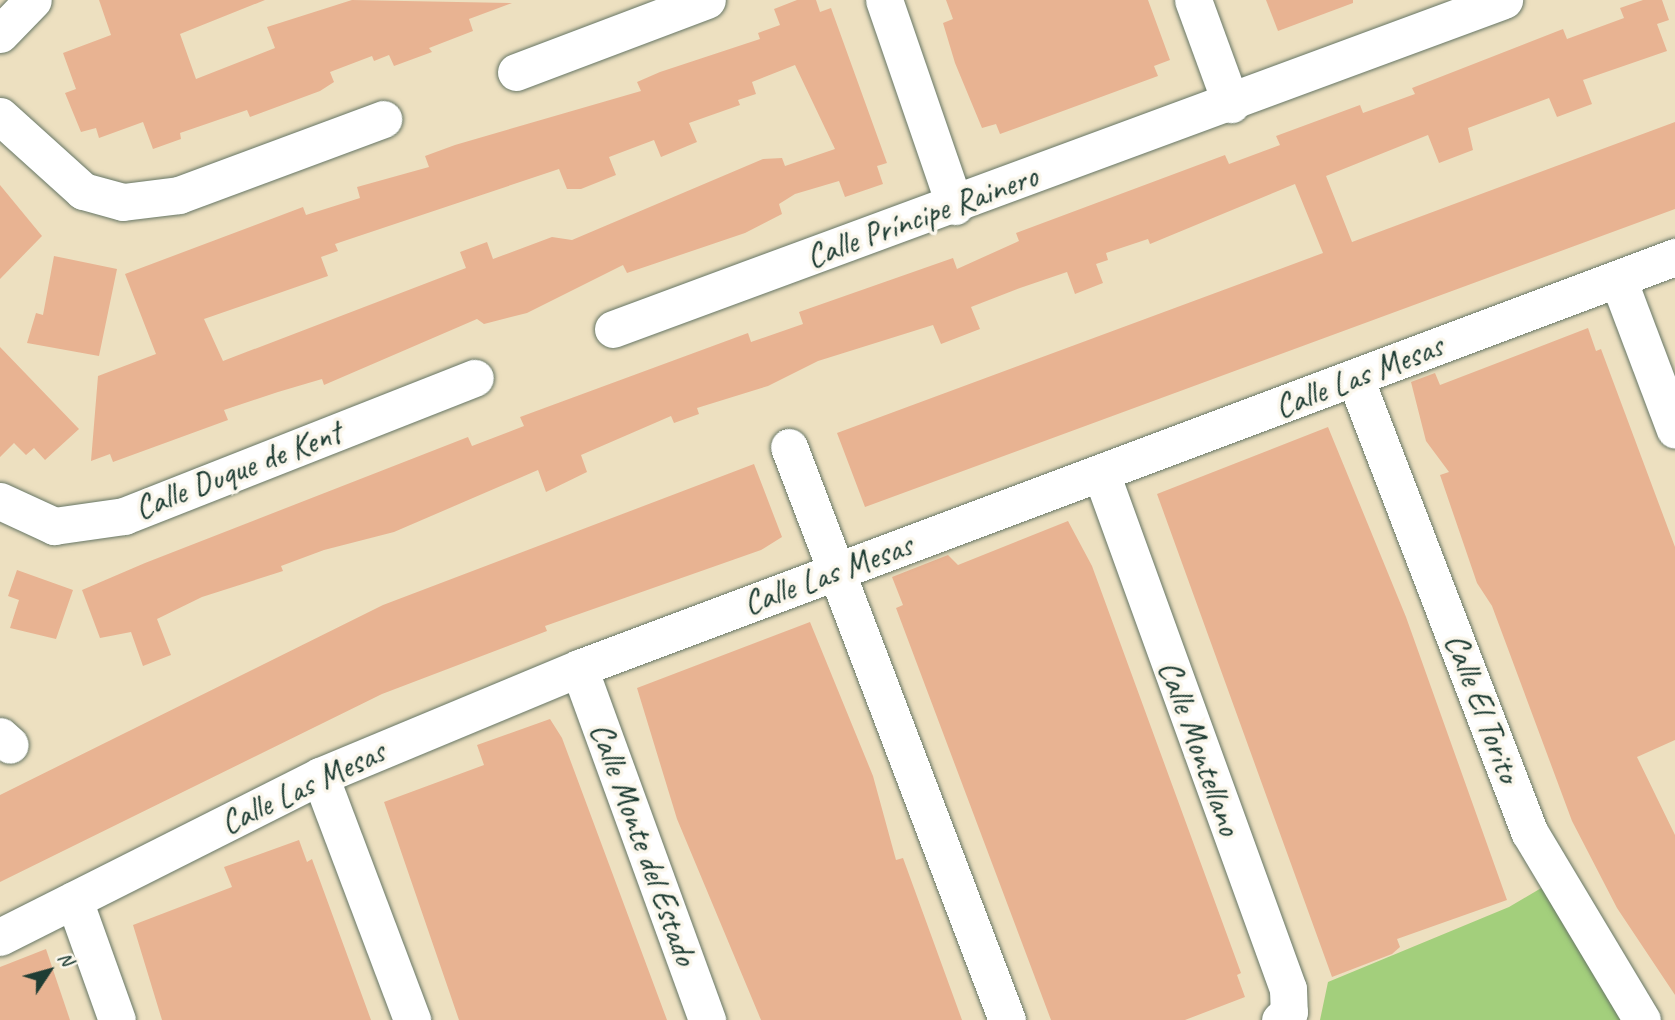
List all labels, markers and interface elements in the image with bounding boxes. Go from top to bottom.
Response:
street label: Calle Príncipe Rainero [801,157,1043,277]
street label: Calle Las Mesas [1269,327,1449,427]
street label: Calle Duque de Kent [129,413,347,529]
street label: Calle Las Mesas [738,526,918,624]
street label: Calle El Torito [1436,628,1528,788]
street label: Calle Montellano [1149,655,1249,841]
street label: Calle Monte del Estado [581,717,705,971]
street label: Calle Las Mesas [214,732,392,844]
north arrow [14,936,84,1006]
text: N [53,947,79,970]

